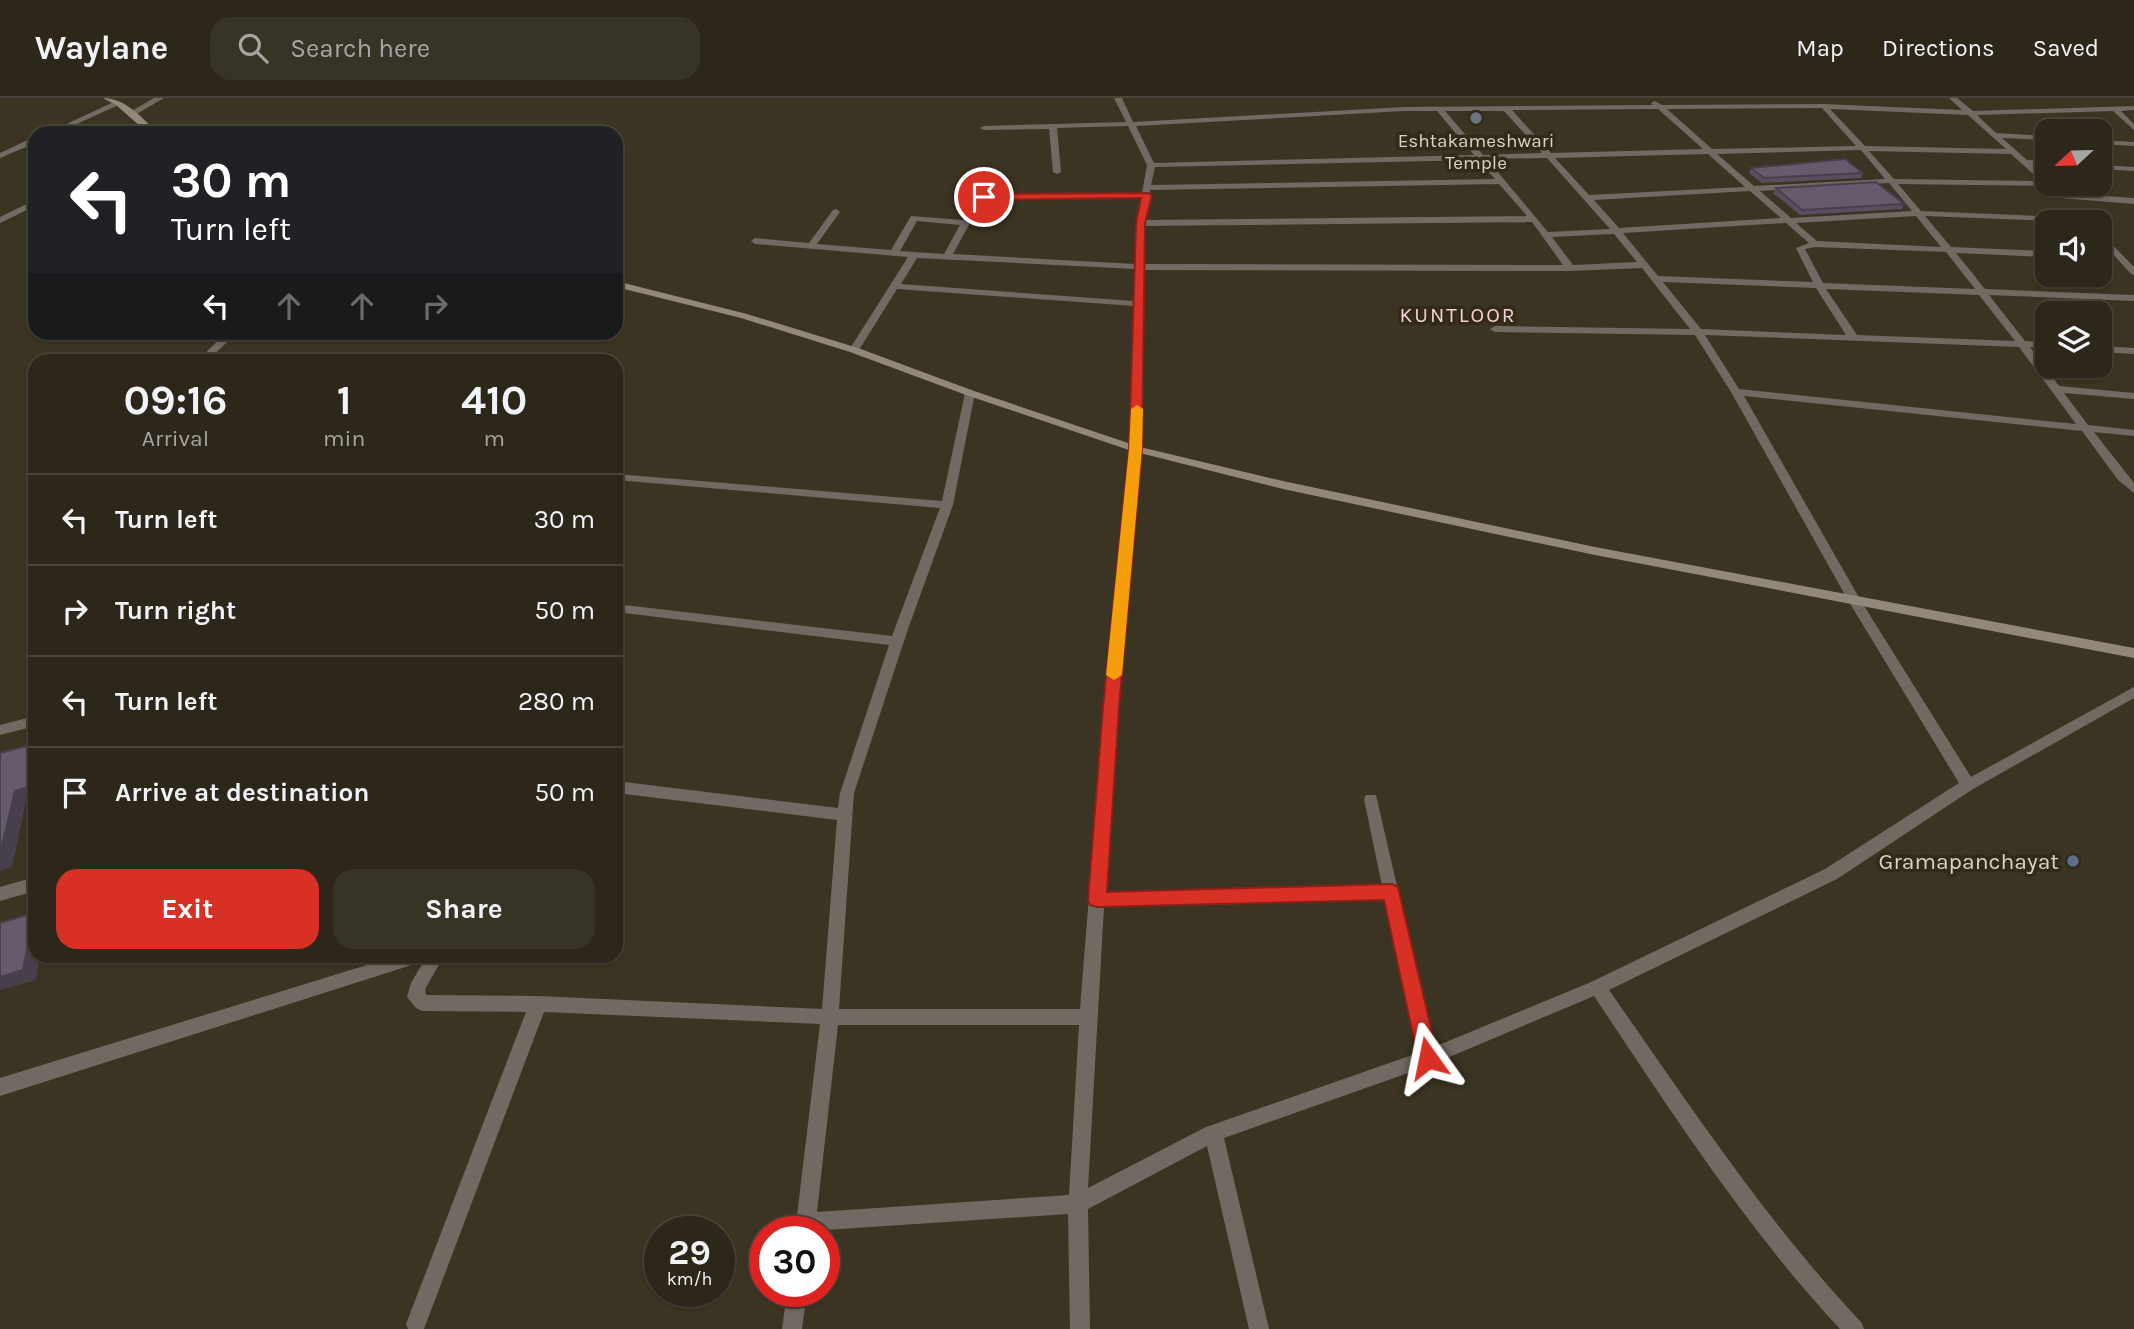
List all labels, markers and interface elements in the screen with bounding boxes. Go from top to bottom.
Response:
search box [210,17,700,80]
text: Waylane [35,29,168,67]
icon: search [234,29,272,67]
text: Search here [290,33,430,64]
text: Map [1796,34,1844,62]
text: Directions [1882,34,1995,62]
text: Saved [2033,34,2099,62]
marker: Eshtakameshwari Temple [1468,110,1484,126]
north arrow [2035,119,2112,196]
map controls [2035,119,2112,378]
place label: Eshtakameshwari Temple [1398,130,1554,174]
text: 30 m [171,152,291,209]
icon: left [56,154,147,245]
pin [954,167,1014,227]
icon: arrive [965,178,1003,216]
button: sound [2035,210,2112,287]
text: Turn left [171,211,291,248]
icon: left [197,287,235,325]
icon: ahead [270,287,308,325]
icon: ahead [343,287,381,325]
icon: right [416,287,454,325]
button: layers [2035,301,2112,378]
district label: KUNTLOOR [1399,303,1517,327]
text: 09:16 [124,375,228,425]
text: 1 [337,375,352,425]
text: 410 [461,375,527,425]
text: Arrival [142,425,209,452]
text: min [323,425,365,452]
text: m [483,425,505,452]
icon: left [56,501,94,539]
text: Turn left [115,504,217,535]
text: 30 m [534,504,595,535]
icon: right [56,592,94,630]
text: Turn right [115,595,236,626]
text: 50 m [534,595,595,626]
icon: left [56,683,94,721]
text: Turn left [115,686,217,717]
text: 280 m [518,686,595,717]
icon: arrive [56,774,94,812]
text: Arrive at destination [115,777,369,808]
text: 50 m [534,777,595,808]
place label: Gramapanchayat [1879,848,2059,875]
marker: Gramapanchayat [2065,853,2081,869]
button: Exit [56,869,319,949]
button: Share [333,869,595,949]
position arrow [1391,1021,1465,1095]
speed limit sign: 30 [749,1216,840,1307]
text: 29 [668,1232,711,1273]
text: km/h [667,1268,712,1290]

